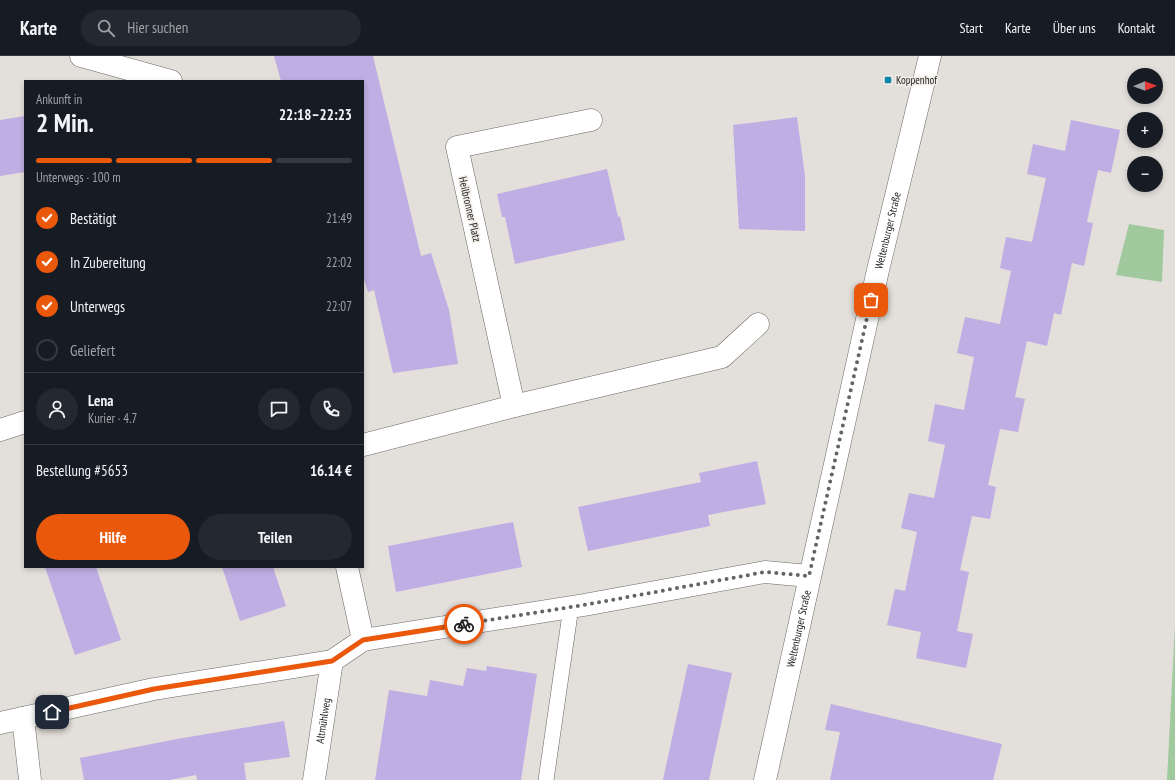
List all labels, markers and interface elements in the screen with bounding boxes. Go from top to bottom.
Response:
search box [81,10,361,46]
text: Karte [20,16,57,40]
icon: search [95,17,117,39]
text: Hier suchen [127,18,188,37]
text: Start [959,19,983,37]
text: Karte [1005,19,1031,37]
text: Über uns [1053,19,1096,37]
text: Kontakt [1118,19,1155,37]
north arrow [1127,68,1163,104]
map controls [1127,68,1163,192]
place label: Koppenhof [896,73,938,87]
marker: Koppenhof [883,75,893,85]
text: Ankunft in [36,91,82,108]
text: 22:18–22:23 [279,105,352,124]
text: 2 Min. [36,106,94,139]
button: + [1127,112,1163,148]
button: − [1127,156,1163,192]
text: Unterwegs · 100 m [36,169,121,186]
street label: Heilbronner Platz [456,175,484,243]
street label: Weltenburger Straße [871,190,904,270]
icon: check [36,207,58,229]
text: Bestätigt [70,209,116,228]
text: 21:49 [326,210,352,227]
icon: check [36,251,58,273]
text: In Zubereitung [70,253,146,272]
text: 22:02 [326,254,352,271]
pin [854,283,888,317]
icon: bag [860,289,882,311]
icon: check [36,295,58,317]
text: Unterwegs [70,297,125,316]
text: 22:07 [326,298,352,315]
text: Geliefert [70,341,115,360]
button: person [36,388,78,430]
button: chat [258,388,300,430]
button: phone [310,388,352,430]
text: Lena [88,391,113,410]
text: Kurier · 4.7 [88,410,137,427]
text: Bestellung #5653 [36,461,128,480]
text: 16.14 € [310,461,352,480]
button: Hilfe [36,514,190,560]
button: Teilen [198,514,352,560]
street label: Weltenburger Straße [783,588,814,669]
courier [444,604,484,644]
icon: bike [453,613,475,635]
pin [35,695,69,729]
street label: Altmühlweg [313,697,333,744]
icon: home [41,701,63,723]

